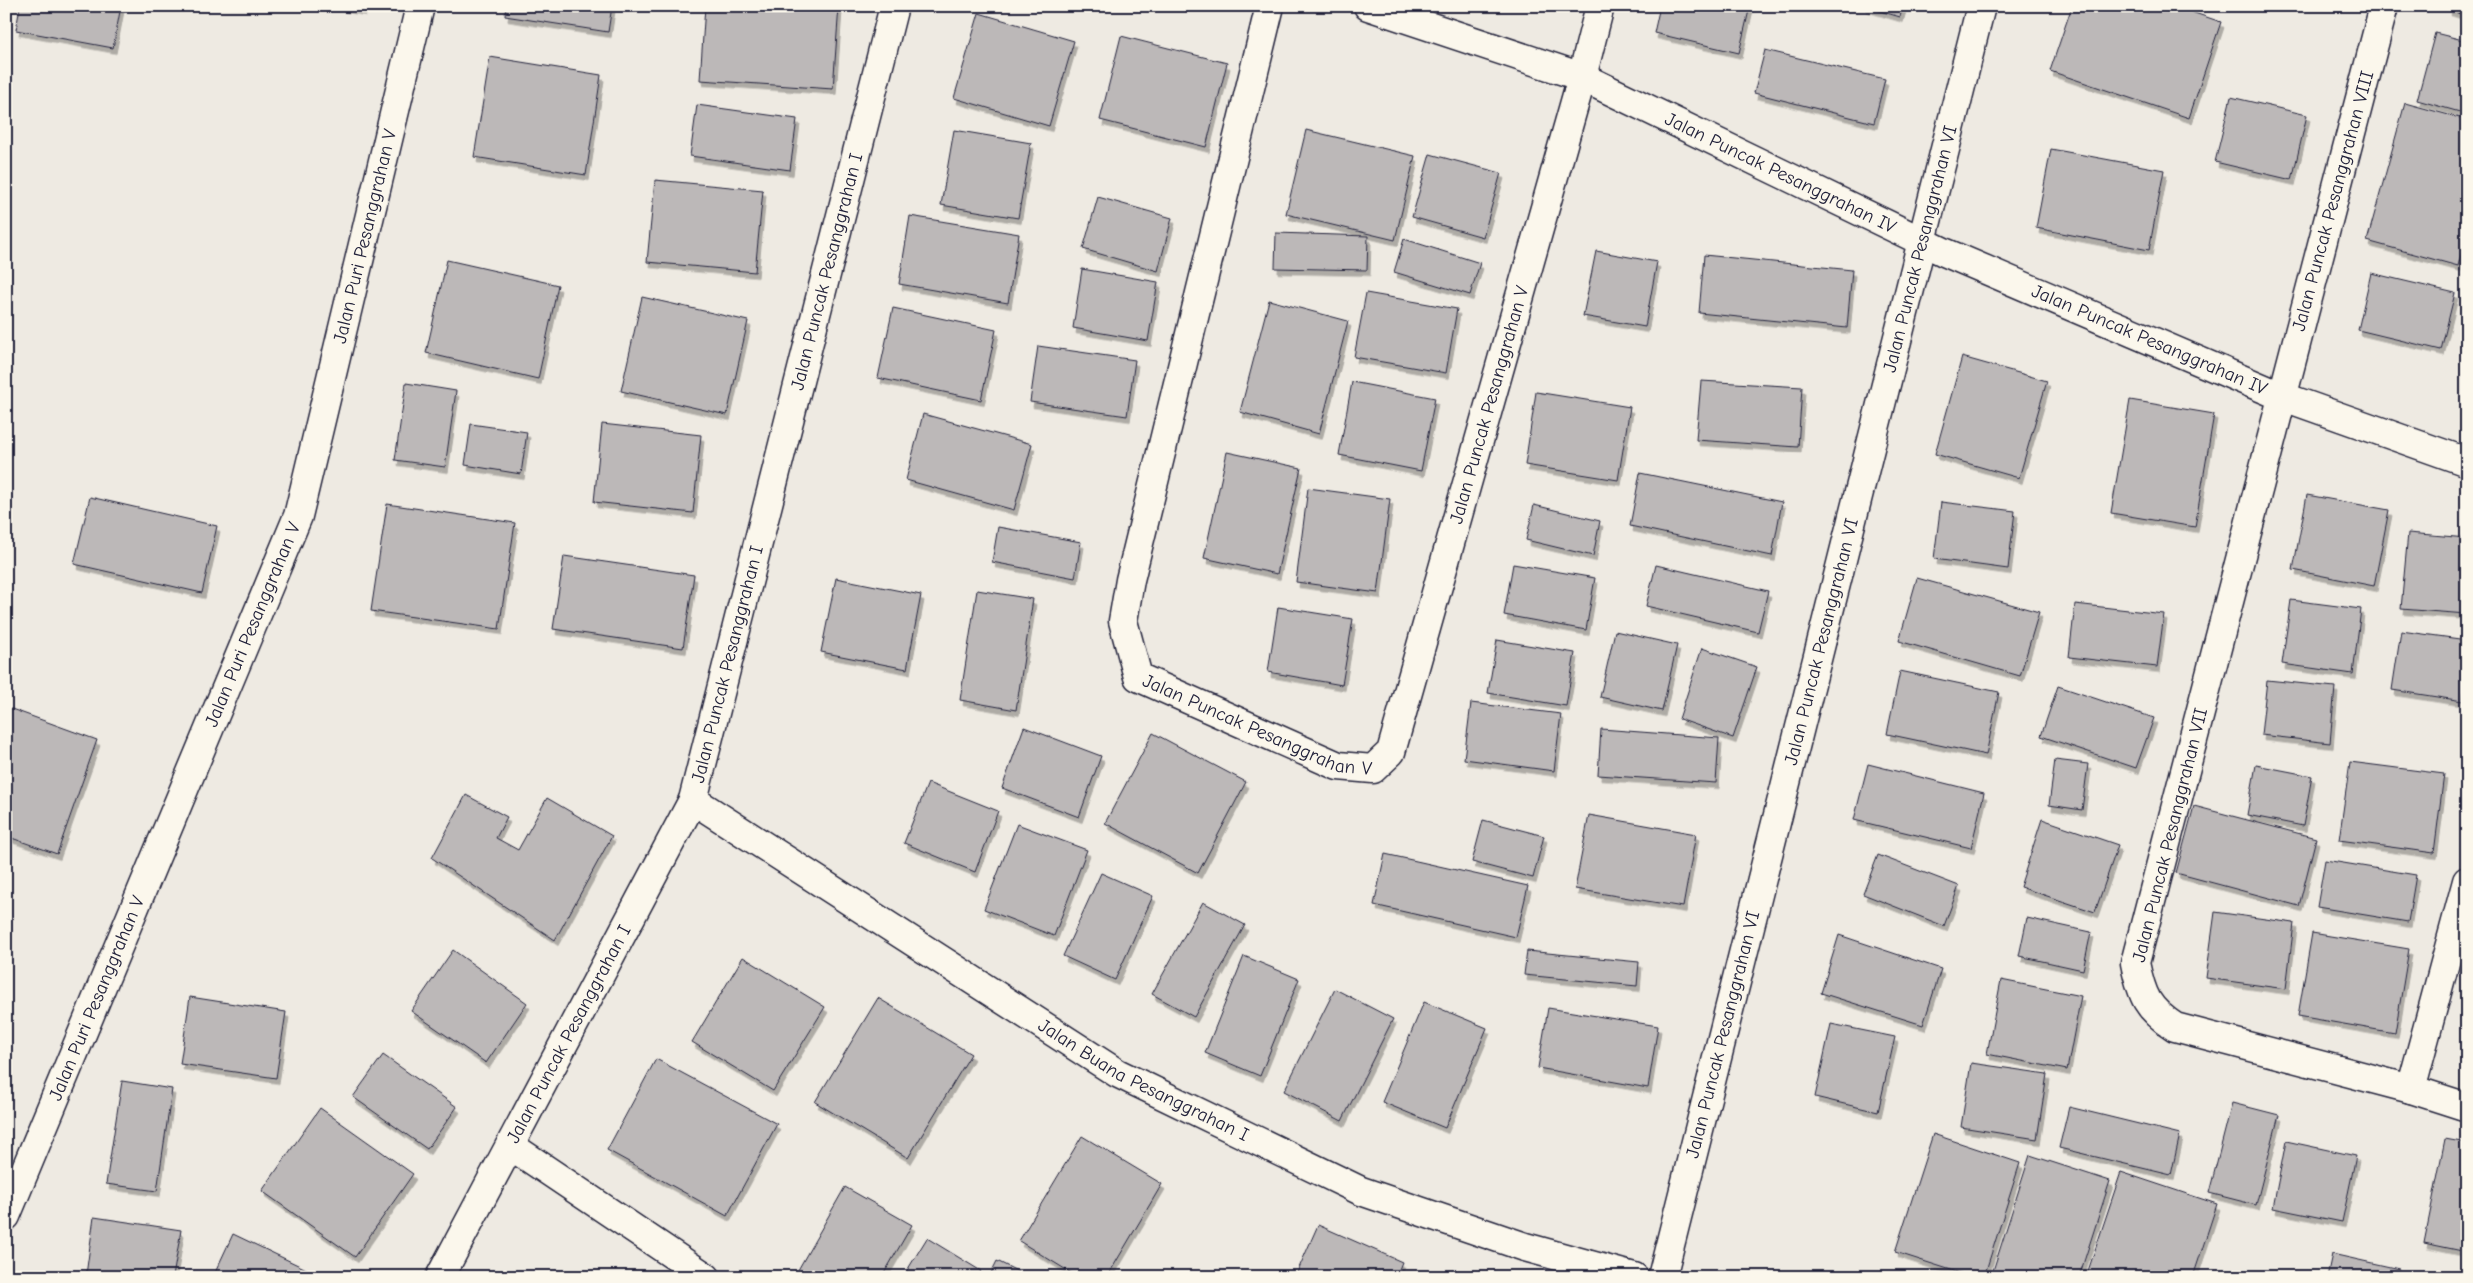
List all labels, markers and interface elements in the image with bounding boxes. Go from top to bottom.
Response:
street label: Jalan Puncak Pesanggrahan VIII [2288,68,2378,334]
street label: Jalan Puncak Pesanggrahan IV [1661,108,1900,239]
street label: Jalan Puncak Pesanggrahan VI [1878,123,1962,375]
street label: Jalan Puri Pesanggrahan V [329,126,401,346]
street label: Jalan Puncak Pesanggrahan I [786,151,867,392]
street label: Jalan Puncak Pesanggrahan IV [2028,280,2271,400]
street label: Jalan Puncak Pesanggrahan V [1445,282,1534,526]
street label: Jalan Puncak Pesanggrahan VI [1780,516,1863,768]
street label: Jalan Puri Pesanggrahan V [200,518,306,730]
street label: Jalan Puncak Pesanggrahan I [687,543,768,785]
street label: Jalan Puncak Pesanggrahan V [1139,670,1374,780]
street label: Jalan Puncak Pesanggrahan VII [2128,706,2212,964]
street label: Jalan Puri Pesanggrahan V [44,892,150,1104]
street label: Jalan Puncak Pesanggrahan VI [1681,909,1764,1160]
street label: Jalan Puncak Pesanggrahan I [502,921,636,1147]
street label: Jalan Buana Pesanggrahan I [1034,1014,1252,1146]

